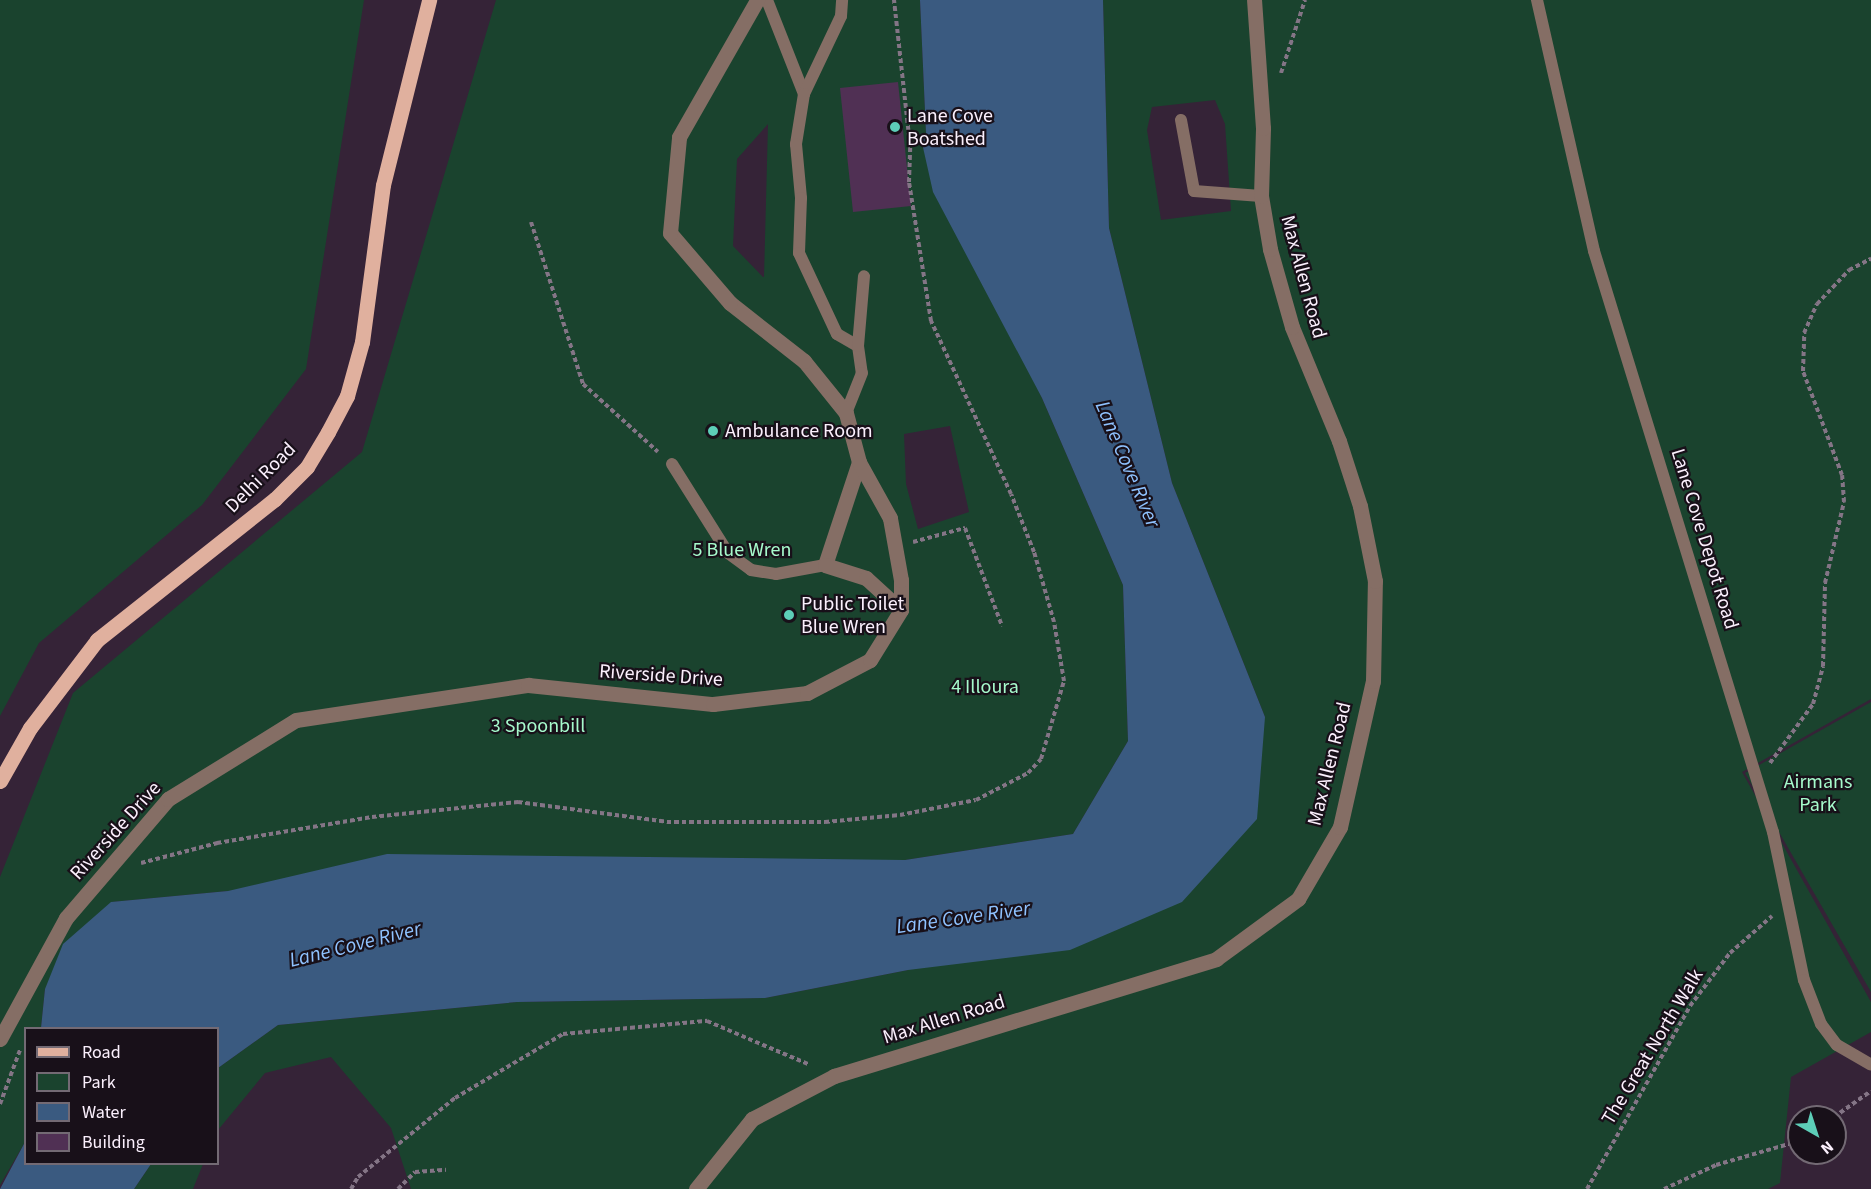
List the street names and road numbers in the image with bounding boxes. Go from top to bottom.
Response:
street label: Max Allen Road [1275,213,1331,341]
street label: Delhi Road [221,438,301,518]
street label: Lane Cove Depot Road [1665,446,1743,632]
street label: Riverside Drive [598,660,724,692]
street label: Max Allen Road [1303,700,1357,828]
street label: Riverside Drive [66,777,166,885]
street label: The Great North Walk [1597,965,1709,1129]
street label: Max Allen Road [880,990,1008,1050]

